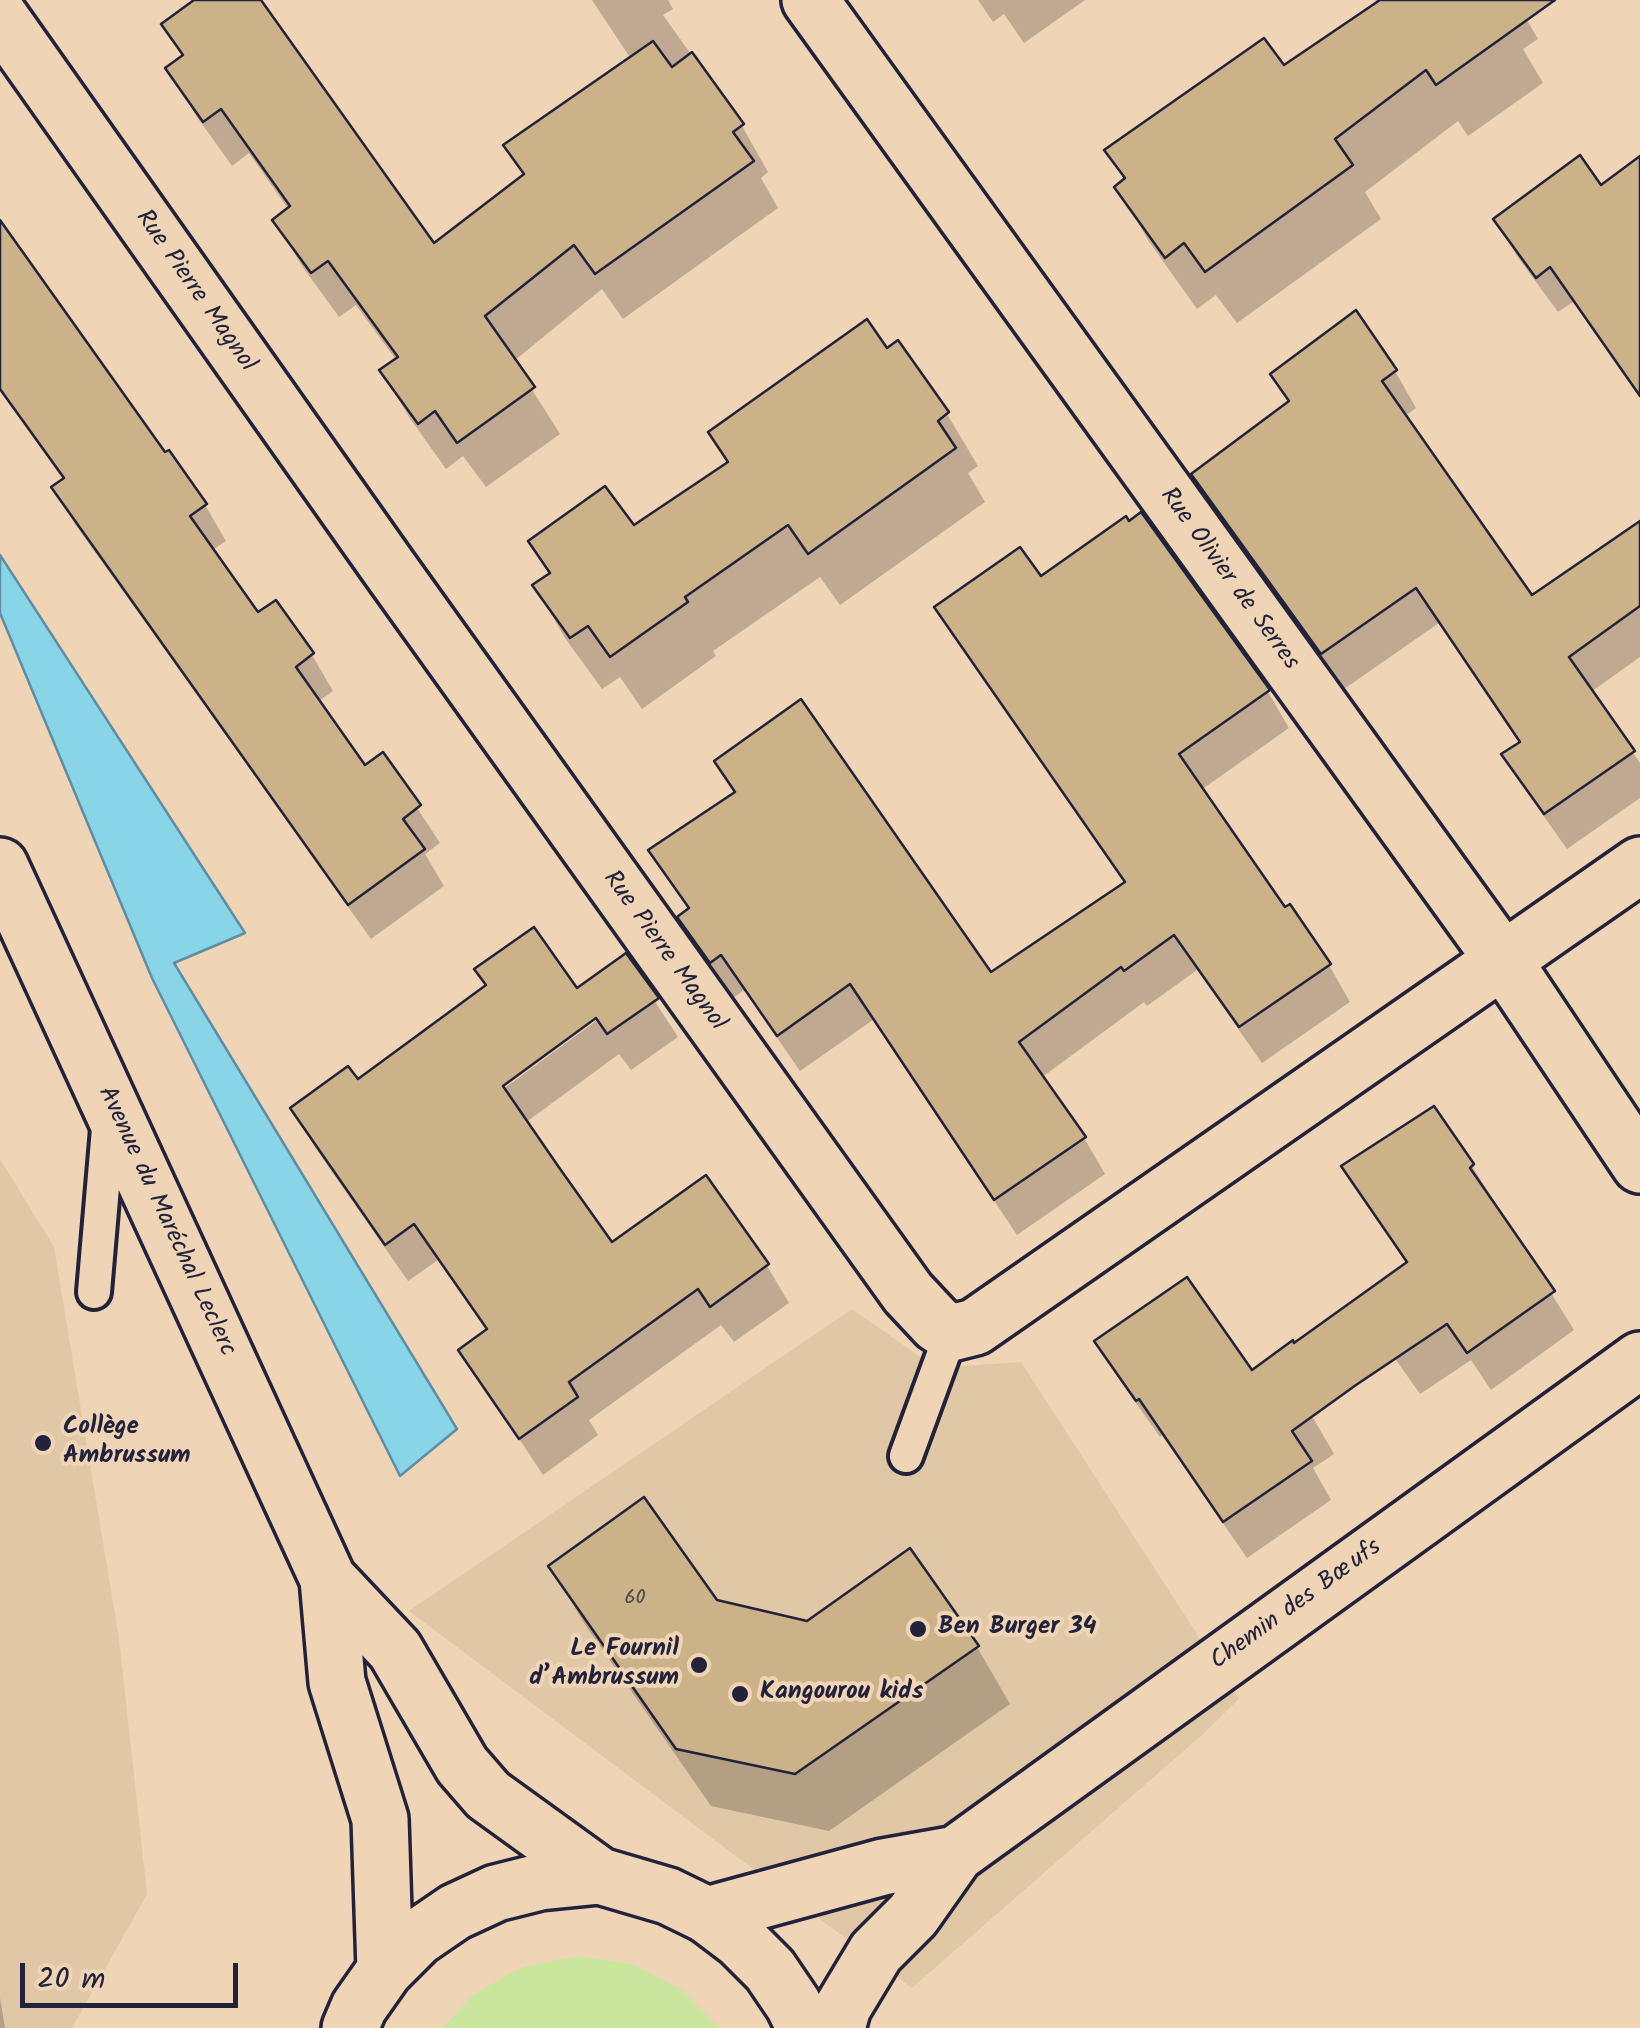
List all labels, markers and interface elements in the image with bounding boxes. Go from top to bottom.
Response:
street label: Rue Pierre Magnol [127,205,261,379]
street label: Rue Olivier de Serres [1152,483,1304,677]
street label: Rue Pierre Magnol [595,866,731,1038]
street label: Avenue du Maréchal Leclerc [89,1082,241,1362]
place label: Collège Ambrussum [63,1414,191,1473]
marker: Collège Ambrussum [32,1432,54,1454]
street label: Chemin des Bœufs [1206,1534,1388,1678]
house number: 60 [624,1588,646,1612]
place label: Ben Burger 34 [938,1614,1096,1644]
marker: Ben Burger 34 [907,1618,929,1640]
place label: Le Fournil d’Ambrussum [529,1636,679,1695]
marker: Le Fournil d’Ambrussum [688,1654,710,1676]
place label: Kangourou kids [760,1679,923,1709]
marker: Kangourou kids [729,1683,751,1705]
scale bar [25,1943,242,2005]
text: 20 m [37,1956,105,2004]

